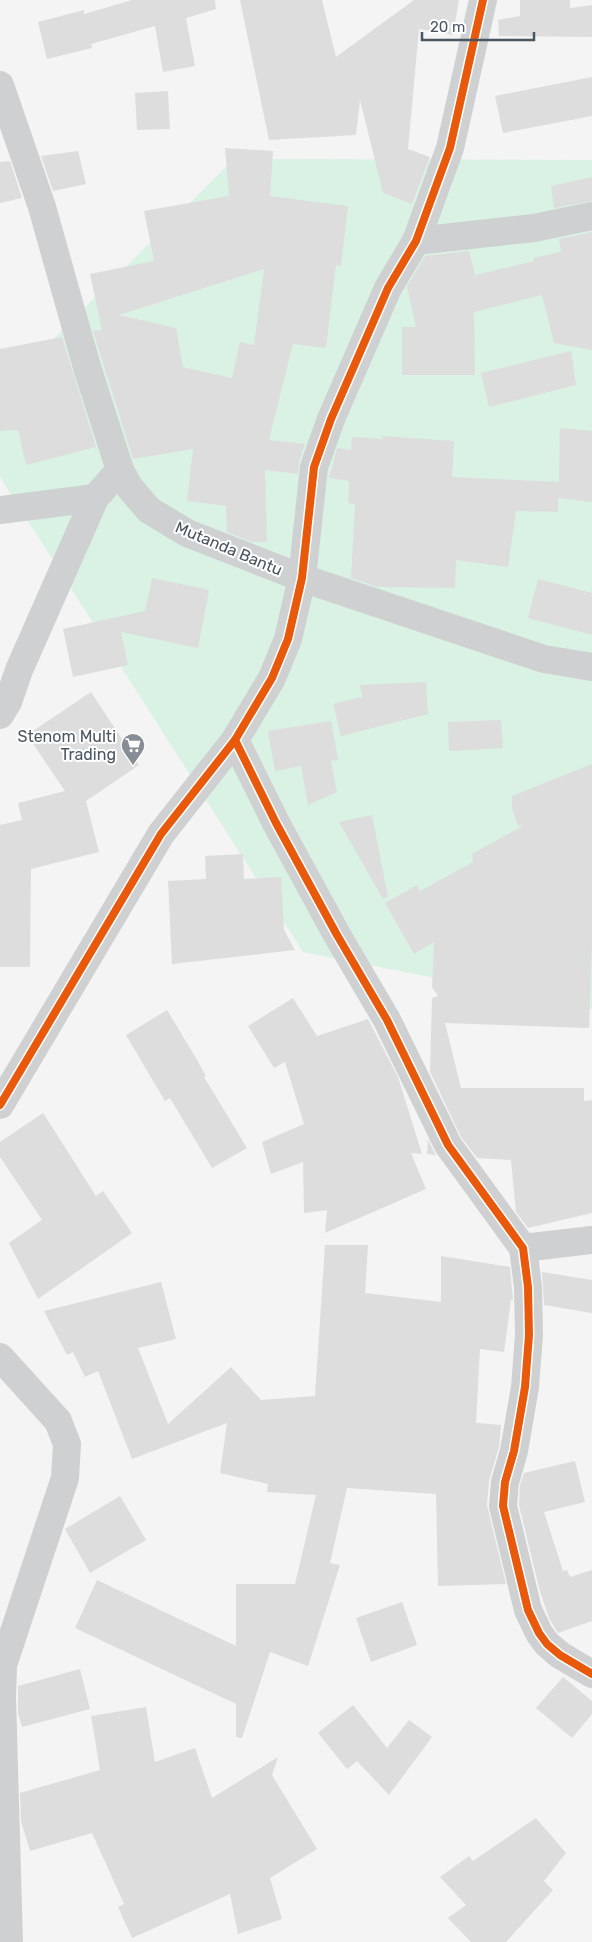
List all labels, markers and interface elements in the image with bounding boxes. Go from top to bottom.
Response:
scale bar [422,10,534,42]
text: 20 m [430,18,465,36]
street label: Mutanda Bantu [172,517,285,580]
place label: Stenom Multi Trading [17,727,116,764]
supermarket icon: Stenom Multi Trading [120,732,146,766]

